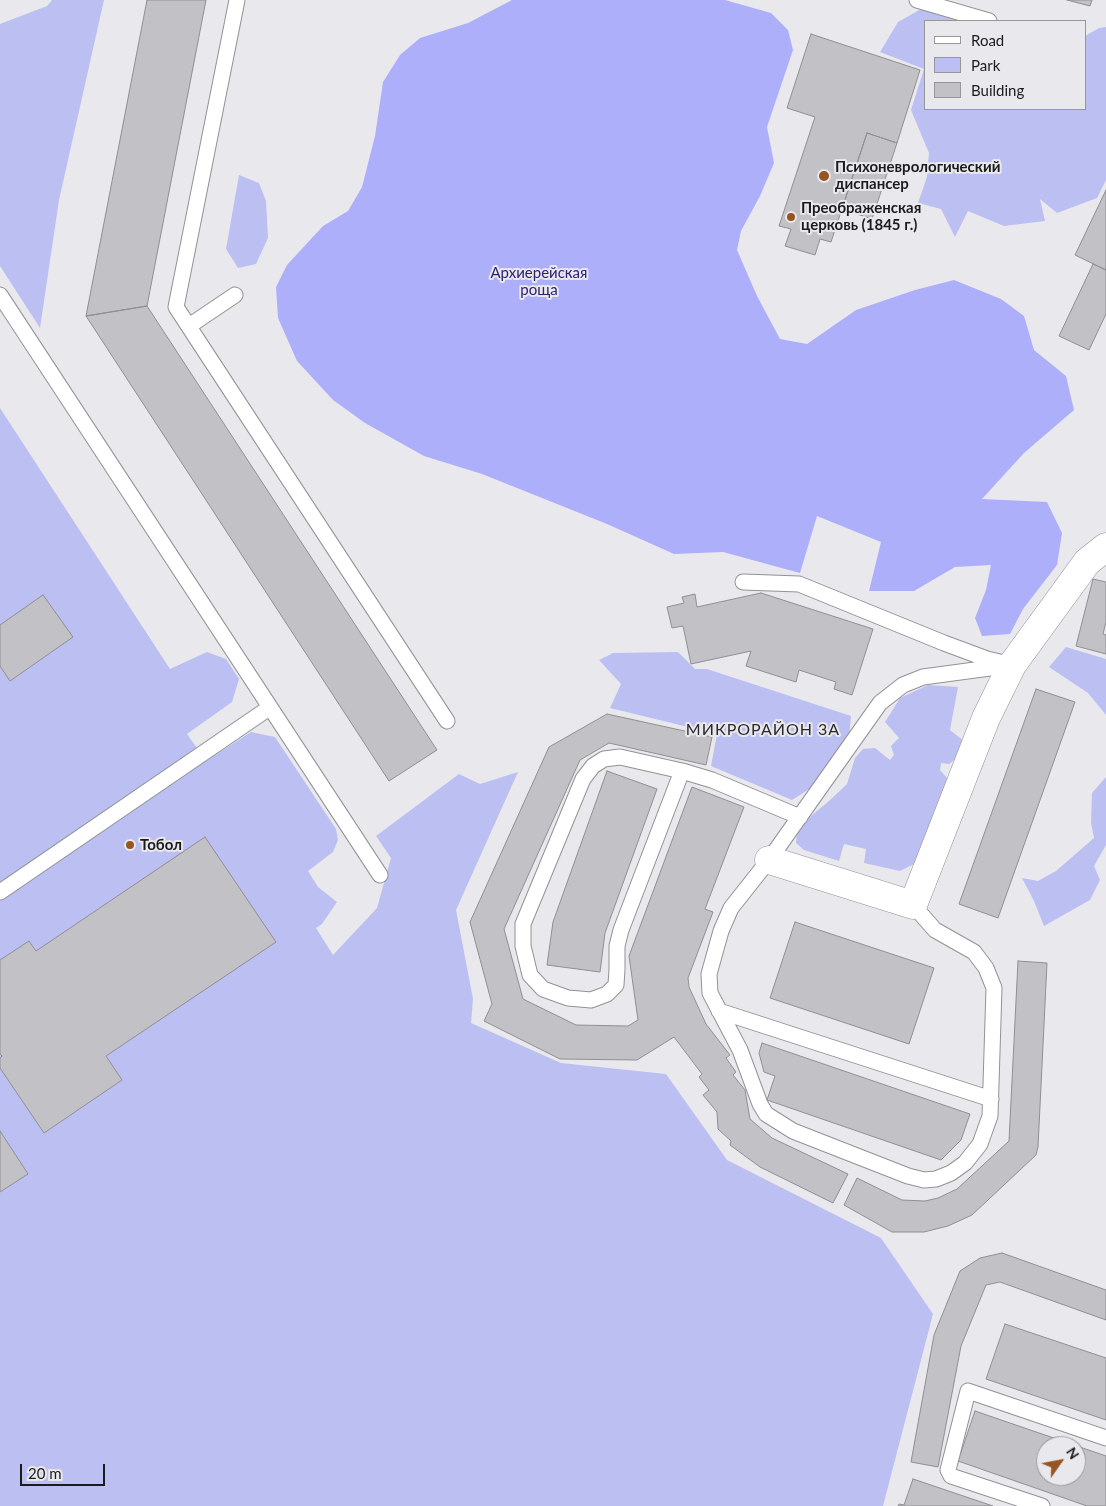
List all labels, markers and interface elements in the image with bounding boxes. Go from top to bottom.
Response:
legend [924,20,1086,110]
text: Road [971,31,1004,49]
text: Park [971,56,1000,74]
text: Building [971,81,1024,99]
place label: Психоневрологический диспансер [835,158,1000,193]
marker: Психоневрологический диспансер [817,169,831,183]
place label: Преображенская церковь (1845 г.) [801,199,921,234]
marker: Преображенская церковь (1845 г.) [785,211,797,223]
park label: Архиерейская роща [491,264,587,299]
district label: МИКРОРАЙОН 3А [684,720,842,740]
place label: Тобол [140,836,182,854]
marker: Тобол [124,839,136,851]
north arrow [1036,1436,1086,1486]
text: N [1063,1444,1083,1462]
scale bar [22,1454,108,1486]
text: 20 m [28,1464,62,1482]

